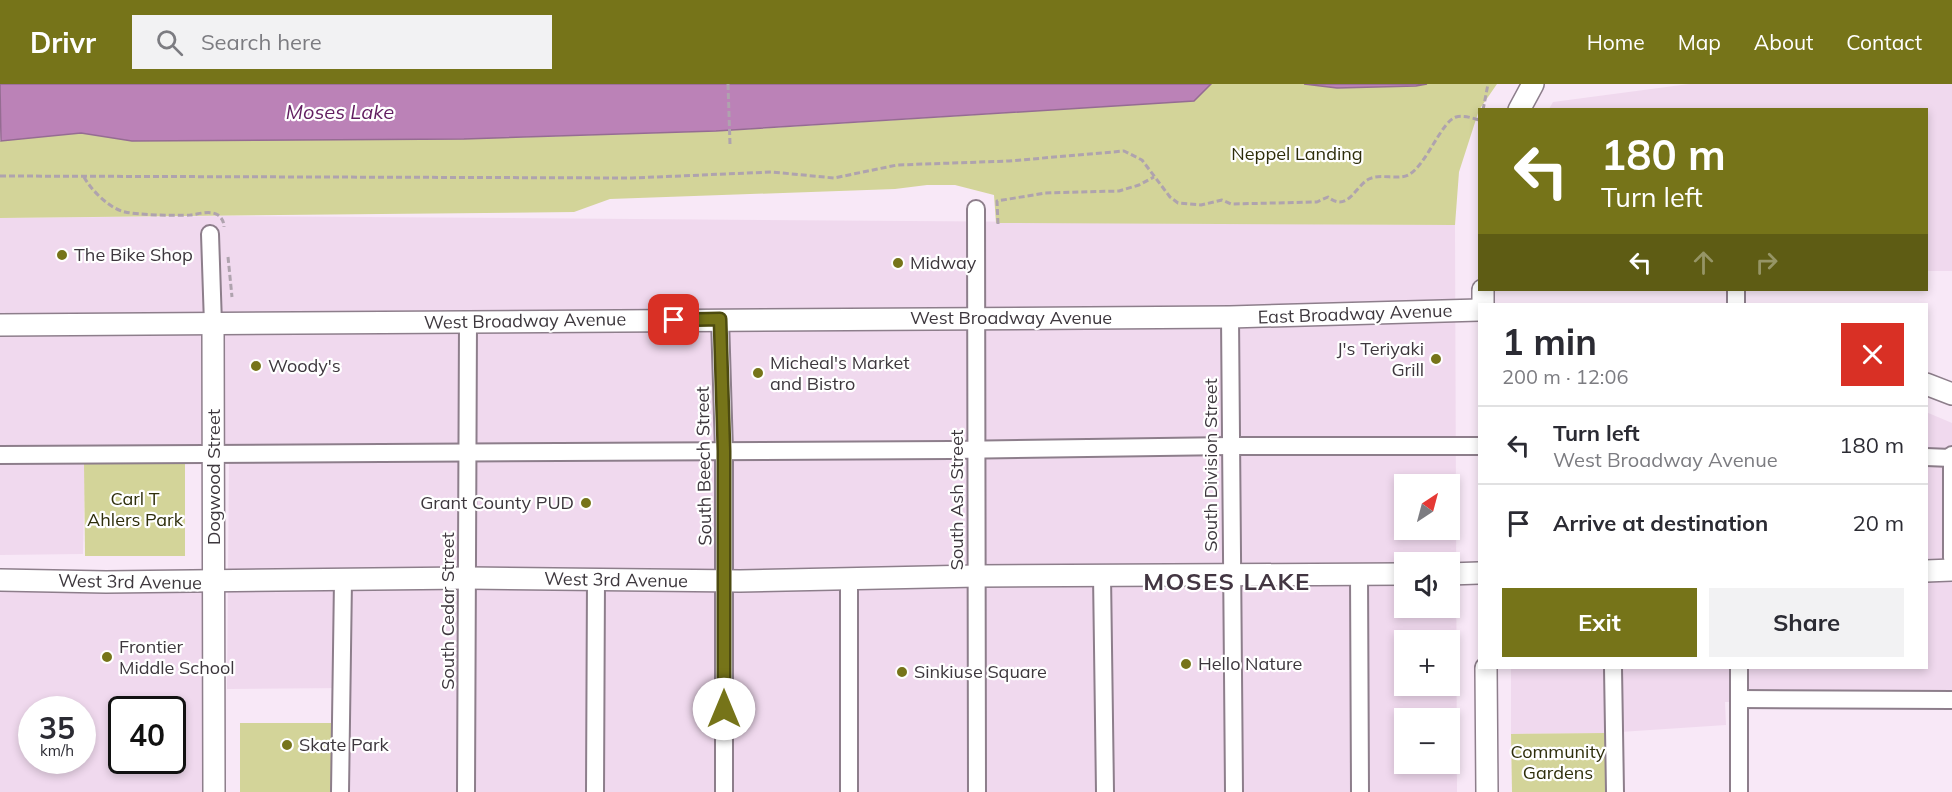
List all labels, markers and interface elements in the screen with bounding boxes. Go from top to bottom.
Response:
search box [132,15,552,69]
text: Drivr [30,25,96,60]
icon: search [153,26,186,59]
text: Search here [201,28,322,56]
text: Home [1587,29,1645,55]
text: Map [1678,29,1721,55]
text: About [1754,29,1813,55]
text: Contact [1846,29,1922,55]
water label: Moses Lake [286,99,394,124]
text: 180 m [1601,128,1726,181]
icon: left [1502,132,1580,210]
park label: Neppel Landing [1231,142,1363,165]
text: Turn left [1601,180,1703,214]
place label: The Bike Shop [74,243,193,266]
icon: left [1624,246,1657,279]
icon: ahead [1687,246,1720,279]
icon: right [1750,246,1783,279]
marker: The Bike Shop [55,248,69,262]
place label: Midway [910,251,977,274]
marker: Midway [891,256,905,270]
pin [648,294,699,345]
street label: East Broadway Avenue [1257,299,1453,328]
icon: arrive [657,303,690,336]
street label: West Broadway Avenue [910,306,1112,329]
street label: West Broadway Avenue [424,307,626,334]
text: 1 min [1502,319,1597,364]
button: close [1841,323,1904,386]
place label: J's Teriyaki Grill [1337,337,1424,381]
place label: Micheal's Market and Bistro [770,351,910,395]
marker: J's Teriyaki Grill [1429,352,1443,366]
place label: Woody's [268,354,341,377]
marker: Woody's [249,359,263,373]
text: 200 m · 12:06 [1502,364,1628,389]
marker: Micheal's Market and Bistro [751,366,765,380]
street label: South Division Street [1199,378,1222,552]
street label: South Beech Street [691,386,716,546]
street label: Dogwood Street [202,409,225,545]
text: Turn left [1553,419,1640,447]
icon: left [1502,429,1535,462]
street label: South Ash Street [945,430,968,570]
text: 180 m [1839,431,1904,459]
text: West Broadway Avenue [1553,447,1778,472]
north arrow [1394,474,1460,540]
map controls [1394,474,1460,774]
park label: Carl T Ahlers Park [87,487,184,531]
place label: Grant County PUD [420,491,574,514]
marker: Grant County PUD [579,496,593,510]
icon: arrive [1502,507,1535,540]
text: Arrive at destination [1553,509,1768,537]
text: 20 m [1853,509,1904,537]
street label: South Cedar Street [436,532,459,690]
button: sound [1394,552,1460,618]
district label: MOSES LAKE [1143,566,1311,596]
street label: West 3rd Avenue [544,567,688,592]
street label: West 3rd Avenue [58,569,202,594]
button: Exit [1502,588,1697,657]
button: Share [1709,588,1904,657]
button: + [1394,630,1460,696]
place label: Frontier Middle School [119,635,235,679]
marker: Frontier Middle School [100,650,114,664]
place label: Hello Nature [1198,652,1302,675]
marker: Hello Nature [1179,657,1193,671]
place label: Sinkiuse Square [914,660,1047,683]
marker: Sinkiuse Square [895,665,909,679]
position arrow [692,677,756,741]
speed limit sign: 40 [108,696,186,774]
button: − [1394,708,1460,774]
text: 35 [39,709,75,747]
place label: Skate Park [299,733,390,756]
marker: Skate Park [280,738,294,752]
park label: Community Gardens [1511,740,1606,784]
text: km/h [40,741,74,760]

